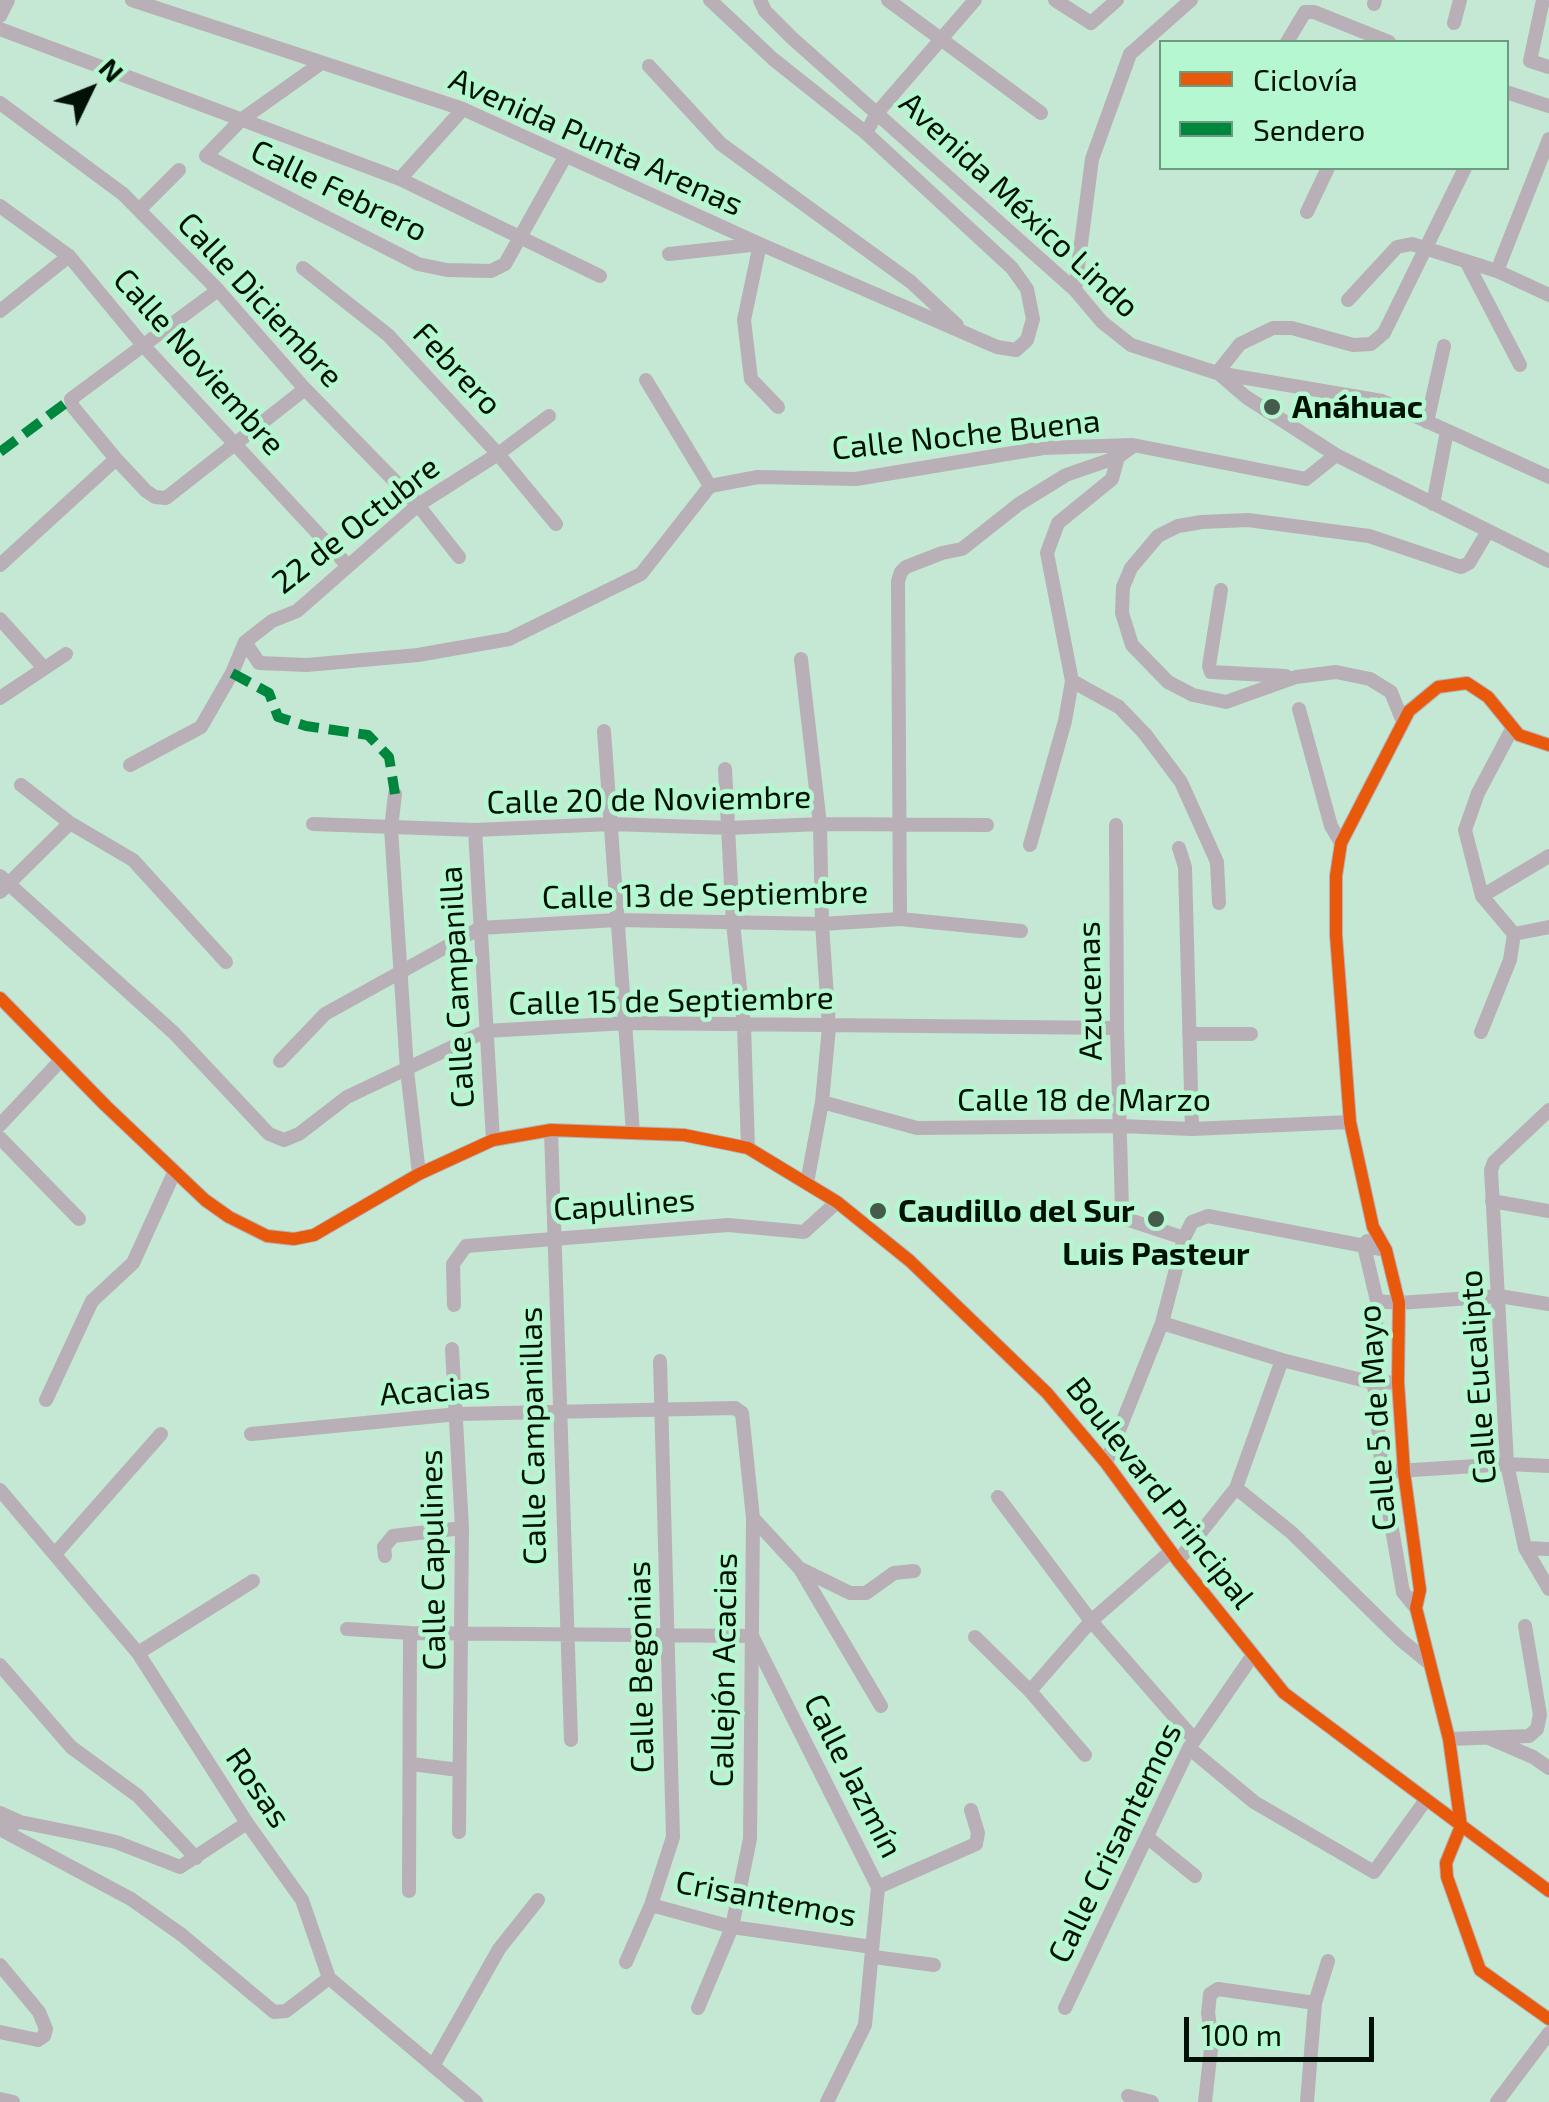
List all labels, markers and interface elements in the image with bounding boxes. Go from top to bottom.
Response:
north arrow [40,40,140,140]
legend [1159,40,1509,170]
text: N [93,51,131,89]
street label: Avenida Punta Arenas [443,60,749,224]
text: Ciclovía [1253,61,1358,97]
street label: Avenida México Lindo [891,84,1147,326]
text: Sendero [1253,111,1365,147]
street label: Calle Febrero [245,132,433,250]
street label: Calle Diciembre [169,205,351,395]
street label: Calle Noviembre [105,261,293,463]
street label: Febrero [405,315,509,423]
place label: Anáhuac [1292,388,1423,426]
marker: Anáhuac [1261,396,1283,418]
street label: Calle Noche Buena [830,402,1102,468]
street label: 22 de Octubre [265,448,447,602]
street label: Calle 20 de Noviembre [486,778,812,822]
street label: Calle Campanilla [431,865,483,1109]
street label: Calle 13 de Septiembre [542,873,868,917]
street label: Azucenas [1070,921,1110,1061]
street label: Calle 15 de Septiembre [508,979,834,1023]
street label: Calle 18 de Marzo [957,1081,1211,1119]
street label: Capulines [552,1181,696,1229]
place label: Caudillo del Sur [898,1192,1135,1230]
marker: Caudillo del Sur [867,1200,889,1222]
marker: Luis Pasteur [1145,1208,1167,1230]
place label: Luis Pasteur [1062,1235,1250,1273]
street label: Calle Eucalipto [1451,1268,1505,1486]
street label: Calle 5 de Mayo [1350,1304,1404,1532]
street label: Calle Campanillas [512,1306,554,1566]
street label: Acacias [379,1368,491,1414]
street label: Boulevard Principal [1058,1370,1262,1616]
street label: Calle Capulines [412,1449,454,1671]
street label: Callejón Acacias [703,1552,745,1788]
street label: Calle Begonias [620,1560,662,1774]
street label: Calle Jazmín [795,1688,911,1864]
street label: Calle Crisantemos [1040,1717,1190,1969]
street label: Rosas [218,1741,298,1835]
street label: Crisantemos [672,1863,860,1935]
scale bar [1189,1997,1379,2059]
text: 100 m [1201,2016,1282,2052]

